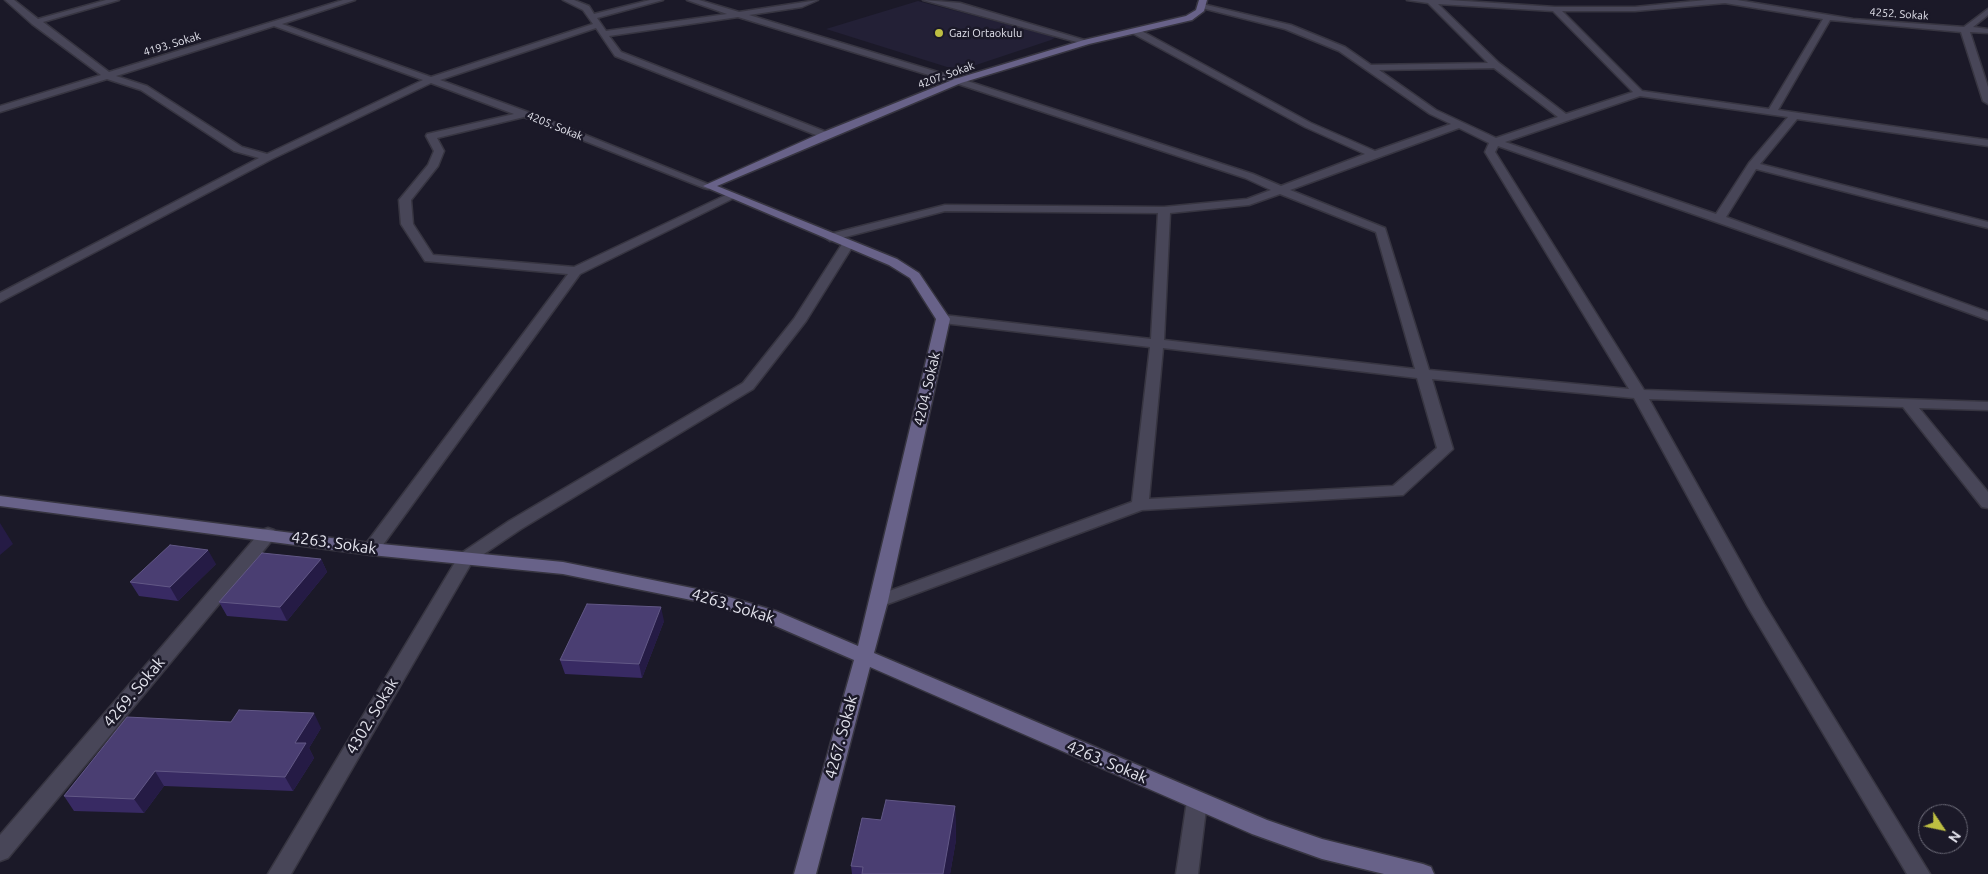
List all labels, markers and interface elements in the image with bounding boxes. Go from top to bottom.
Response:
street label: 4252. Sokak [1869,5,1929,23]
place label: Gazi Ortaokulu [949,26,1022,40]
marker: Gazi Ortaokulu [933,27,945,39]
street label: 4193. Sokak [142,29,202,59]
street label: 4207. Sokak [916,59,976,91]
street label: 4205. Sokak [525,109,585,143]
street label: 4204. Sokak [910,351,944,427]
street label: 4263. Sokak [290,528,378,558]
street label: 4263. Sokak [689,584,777,628]
street label: 4269. Sokak [99,653,169,731]
street label: 4302. Sokak [342,674,402,758]
street label: 4267. Sokak [821,693,861,781]
street label: 4263. Sokak [1064,736,1150,788]
north arrow [1918,804,1968,854]
text: N [1945,828,1964,846]

